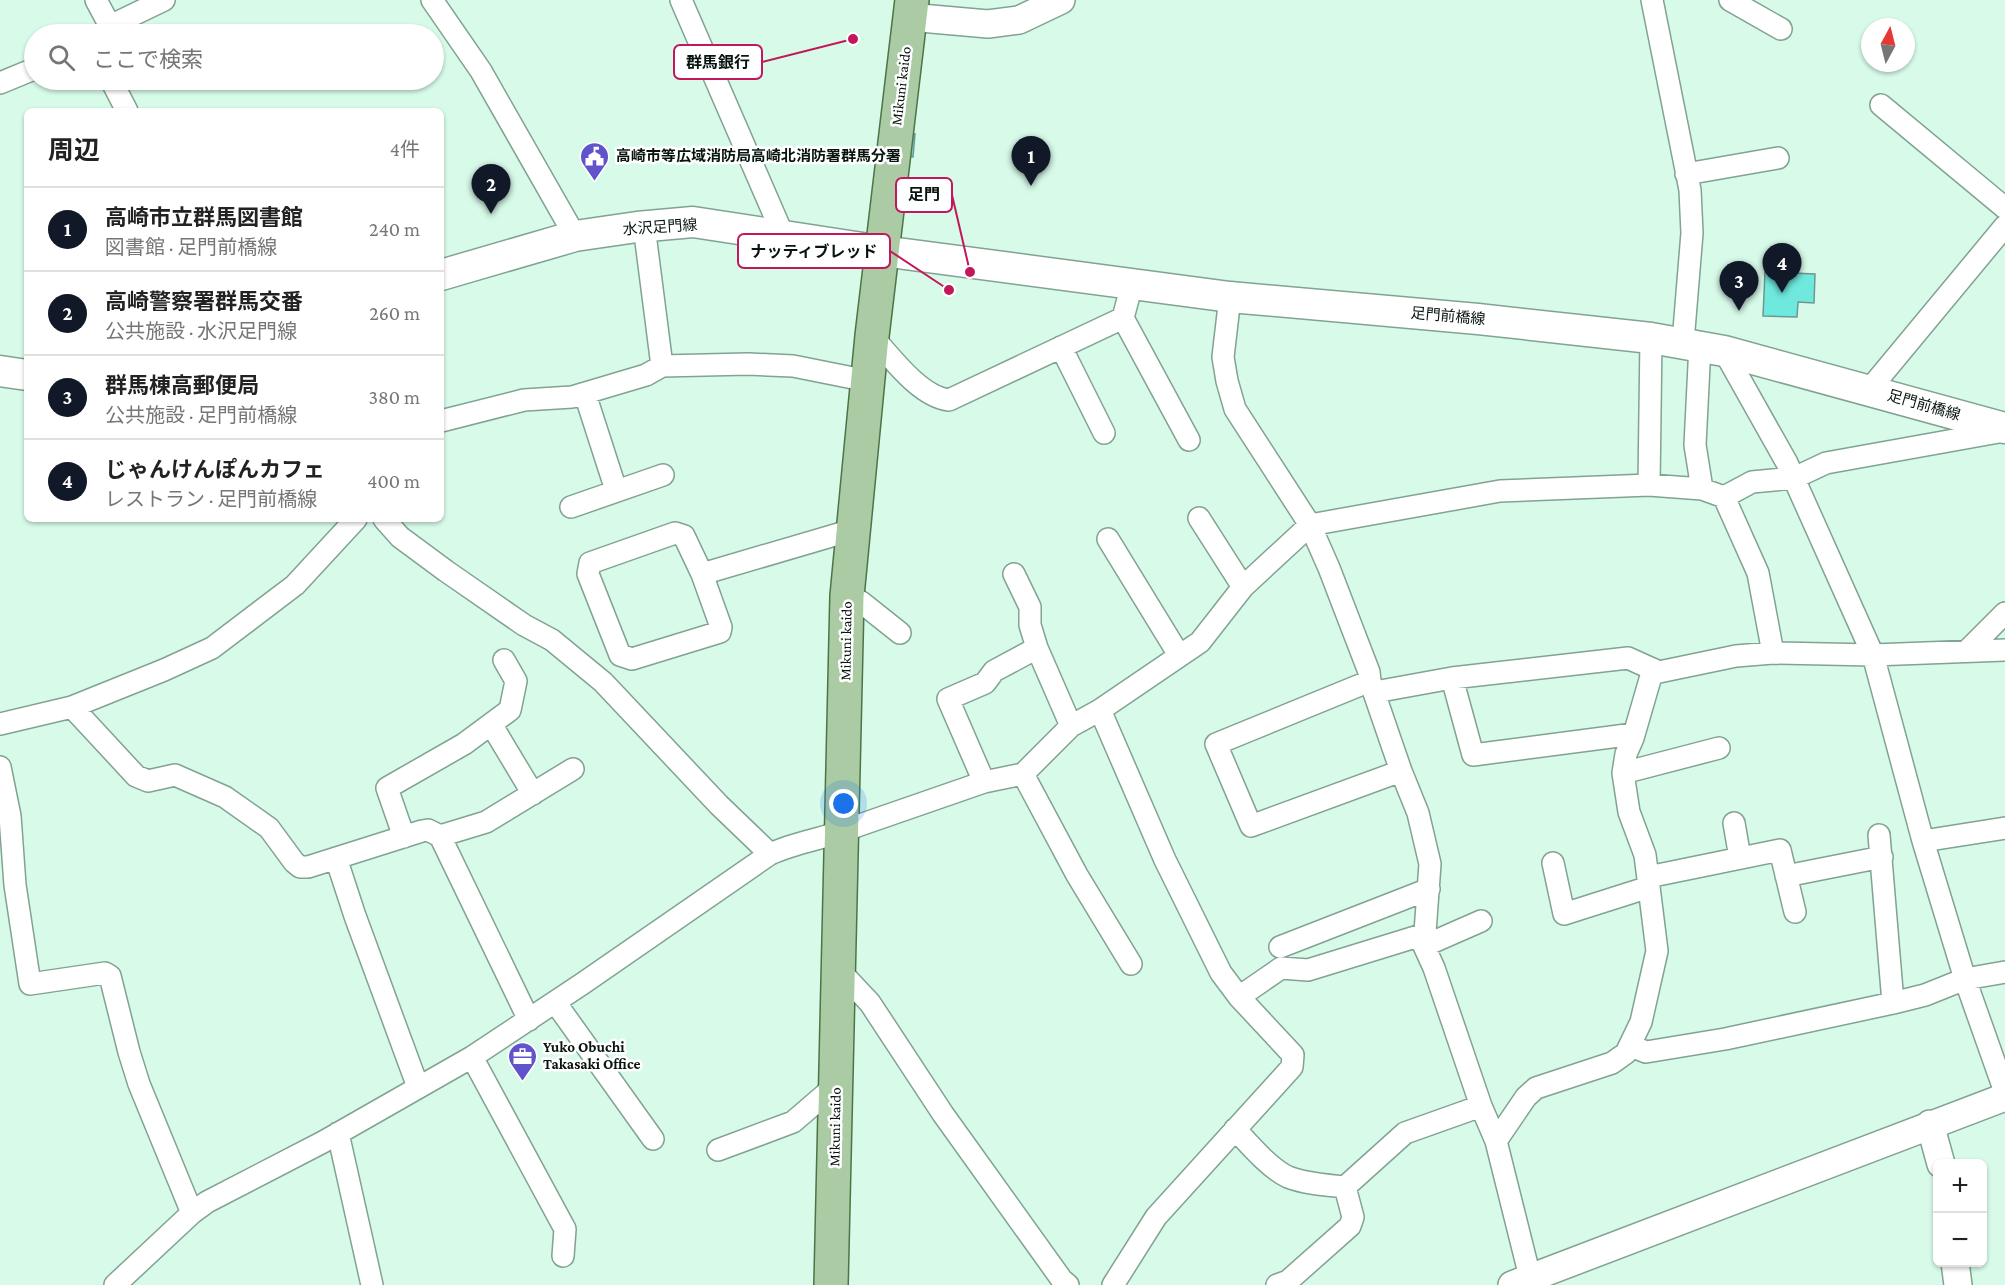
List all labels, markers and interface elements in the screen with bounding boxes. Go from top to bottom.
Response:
north arrow [1861,18,1915,72]
search box [24,24,444,90]
icon: search [45,41,78,74]
callout: 群馬銀行 [674,45,762,79]
street label: Mikuni kaido [888,46,914,126]
text: ここで検索 [93,47,203,72]
text: 群馬銀行 [686,54,750,71]
text: 周辺 [48,136,100,165]
pin: 1 [1012,136,1050,186]
text: 4件 [390,138,420,160]
public building icon: 高崎市等広域消防局高崎北消防署群馬分署 [579,140,611,182]
place label: 高崎市等広域消防局高崎北消防署群馬分署 [616,148,901,164]
pin: 2 [472,164,510,214]
callout: 足門 [896,178,952,212]
text: 足門 [908,186,940,203]
text: 高崎市立群馬図書館 [105,205,303,230]
street label: 水沢足門線 [622,216,698,238]
text: 1 [64,218,71,240]
text: 240 m [369,218,420,240]
callout: ナッティブレッド [738,234,890,268]
text: 図書館 · 足門前橋線 [105,236,277,258]
text: ナッティブレッド [750,243,878,260]
pin: 4 [1762,244,1802,293]
pin: 3 [1720,262,1758,311]
text: 高崎警察署群馬交番 [105,289,303,314]
text: 2 [62,302,73,324]
text: 260 m [369,302,420,324]
street label: 足門前橋線 [1410,305,1486,327]
text: 公共施設 · 水沢足門線 [105,320,297,342]
text: 群馬棟高郵便局 [105,373,259,398]
text: 3 [63,386,72,408]
text: 380 m [369,386,420,408]
street label: 足門前橋線 [1886,387,1962,423]
text: 公共施設 · 足門前橋線 [105,404,297,426]
text: じゃんけんぽんカフェ [105,457,325,482]
text: 4 [62,470,73,492]
text: 400 m [367,470,420,492]
text: レストラン · 足門前橋線 [105,488,317,510]
street label: Mikuni kaido [837,601,855,681]
your location [829,789,858,818]
place label: Yuko Obuchi Takasaki Office [543,1039,641,1072]
office icon: Yuko Obuchi Takasaki Office [506,1040,538,1082]
street label: Mikuni kaido [826,1087,844,1167]
map controls [1933,1159,1987,1267]
button: + [1933,1159,1987,1213]
button: − [1933,1213,1987,1267]

